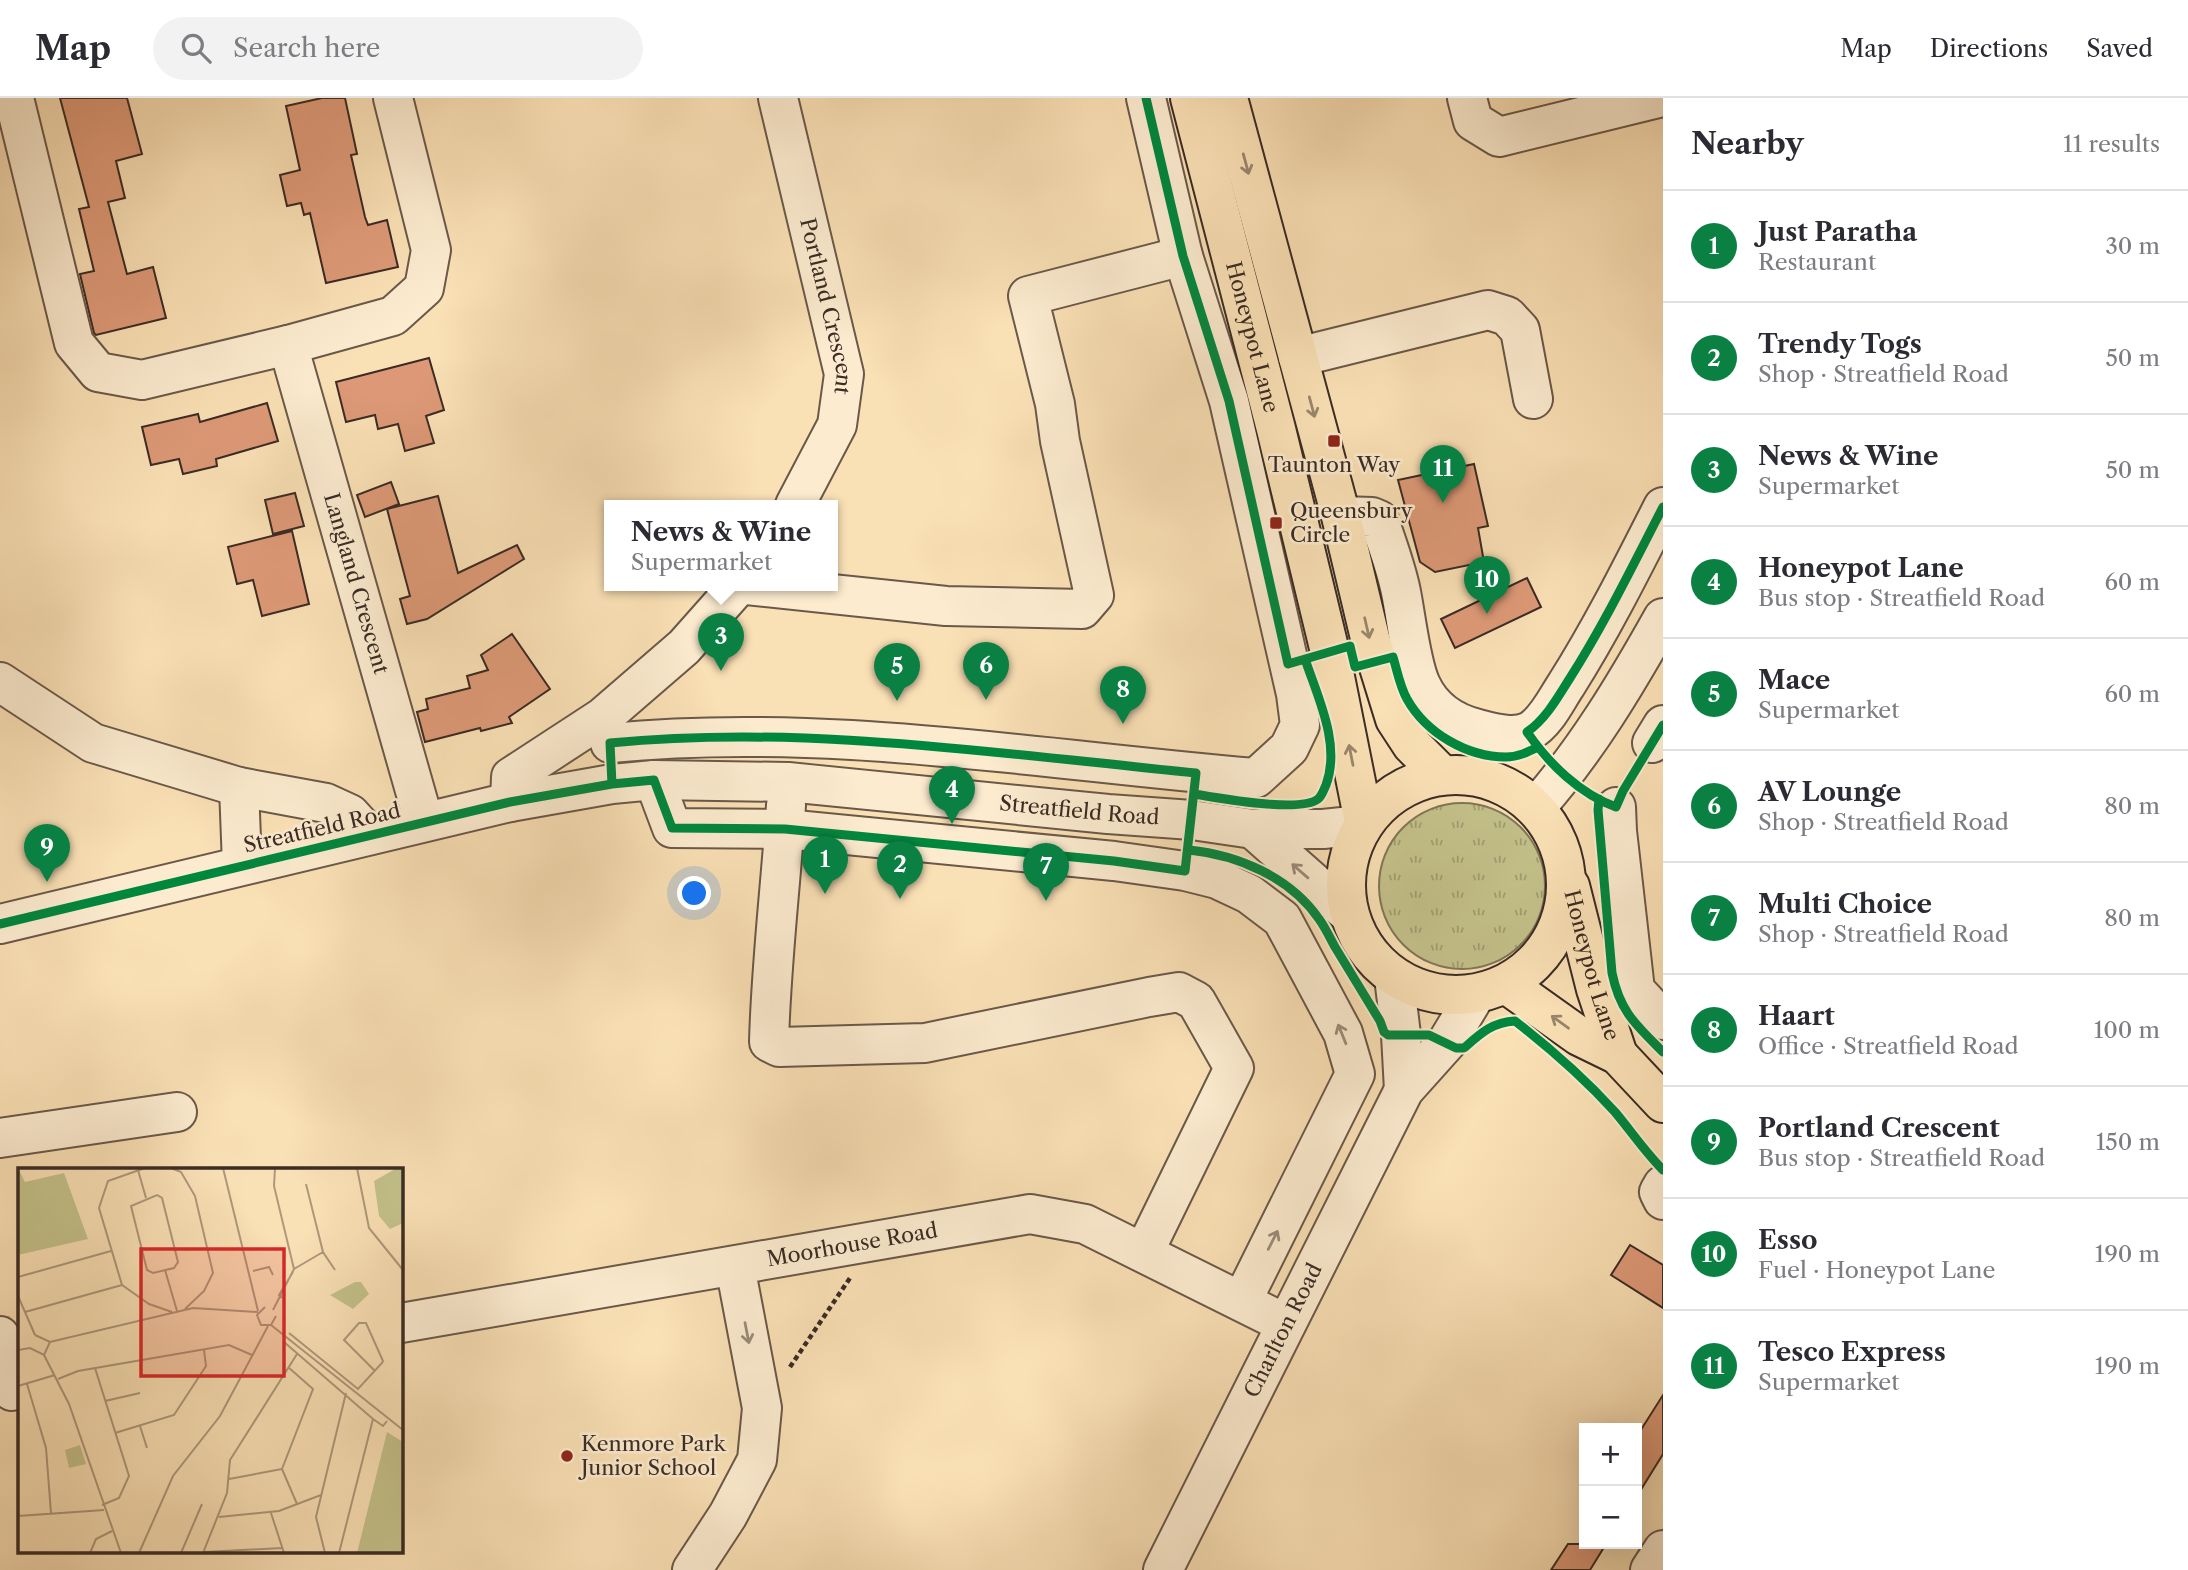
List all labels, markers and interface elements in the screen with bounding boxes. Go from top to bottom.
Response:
search box [153,17,643,80]
text: Map [35,28,111,69]
icon: search [177,29,215,67]
text: Search here [233,32,380,64]
text: Map [1840,34,1892,63]
text: Directions [1930,34,2048,63]
text: Saved [2086,34,2153,63]
text: Nearby [1691,125,1804,162]
text: 11 results [2063,130,2160,158]
one-way arrow [1240,152,1253,175]
street label: Portland Crescent [795,215,857,397]
text: Just Paratha [1758,216,1917,248]
text: 1 [1709,232,1719,260]
text: 30 m [2105,232,2160,260]
text: Restaurant [1758,248,1876,276]
street label: Honeypot Lane [1221,259,1284,415]
text: Trendy Togs [1758,328,1922,360]
text: 2 [1707,344,1721,372]
text: 50 m [2105,344,2160,372]
text: Shop · Streatfield Road [1758,360,2009,388]
one-way arrow [1306,395,1319,418]
marker: Taunton Way [1326,433,1342,449]
text: News & Wine [1758,440,1939,472]
pin: 11 [1420,445,1466,503]
place label: Taunton Way [1268,452,1401,477]
text: 3 [1708,456,1721,484]
text: 50 m [2105,456,2160,484]
text: Supermarket [1758,472,1899,500]
street label: Langland Crescent [319,490,394,677]
place label: Queensbury Circle [1290,498,1413,547]
popup [604,500,838,591]
marker: Queensbury Circle [1268,515,1284,531]
text: News & Wine [631,516,811,548]
text: Supermarket [631,548,772,576]
text: Honeypot Lane [1758,552,1964,584]
pin: 10 [1464,556,1510,614]
text: 4 [1707,568,1721,596]
text: 60 m [2104,568,2160,596]
text: Bus stop · Streatfield Road [1758,584,2045,612]
pin: 3 [698,613,744,671]
one-way arrow [1361,616,1375,639]
pin: 6 [963,642,1009,700]
pin: 5 [874,643,920,701]
text: Mace [1758,664,1830,696]
pin: 8 [1100,666,1146,724]
text: 5 [1708,680,1720,708]
text: 60 m [2104,680,2160,708]
text: Supermarket [1758,696,1899,724]
one-way arrow [1343,744,1357,767]
pin: 4 [929,766,975,824]
text: AV Lounge [1758,776,1901,808]
street label: Streatfield Road [998,790,1160,830]
text: 6 [1707,792,1721,820]
text: 80 m [2104,792,2160,820]
street label: Streatfield Road [241,797,403,858]
text: Shop · Streatfield Road [1758,808,2009,836]
pin: 9 [24,824,70,882]
pin: 1 [802,836,848,894]
pin: 2 [877,841,923,899]
pin: 7 [1023,843,1069,901]
one-way arrow [1292,863,1310,879]
your location [677,876,711,910]
street label: Honeypot Lane [1559,887,1625,1043]
text: Multi Choice [1758,888,1932,920]
text: 7 [1708,904,1720,932]
text: 80 m [2104,904,2160,932]
text: Shop · Streatfield Road [1758,920,2009,948]
text: Haart [1758,1000,1835,1032]
one-way arrow [1551,1015,1570,1029]
text: 8 [1707,1016,1721,1044]
text: 100 m [2094,1016,2160,1044]
one-way arrow [1334,1023,1347,1045]
text: Office · Streatfield Road [1758,1032,2019,1060]
text: Portland Crescent [1758,1112,2000,1144]
text: 9 [1707,1128,1721,1156]
text: 150 m [2096,1128,2160,1156]
text: Bus stop · Streatfield Road [1758,1144,2045,1172]
inset map [18,1168,402,1552]
street label: Moorhouse Road [765,1217,940,1271]
text: Esso [1758,1224,1817,1256]
one-way arrow [1267,1230,1281,1251]
text: 10 [1702,1240,1726,1268]
text: 190 m [2095,1240,2160,1268]
text: Fuel · Honeypot Lane [1758,1256,1995,1284]
street label: Charlton Road [1239,1259,1327,1401]
one-way arrow [741,1321,755,1344]
text: Tesco Express [1758,1336,1946,1368]
text: 11 [1704,1352,1724,1380]
text: 190 m [2095,1352,2160,1380]
text: Supermarket [1758,1368,1899,1396]
map controls [1579,1423,1642,1549]
button: + [1579,1423,1642,1486]
place label: Kenmore Park Junior School [578,1431,727,1480]
marker: Kenmore Park Junior School [559,1448,575,1464]
button: − [1579,1486,1642,1549]

